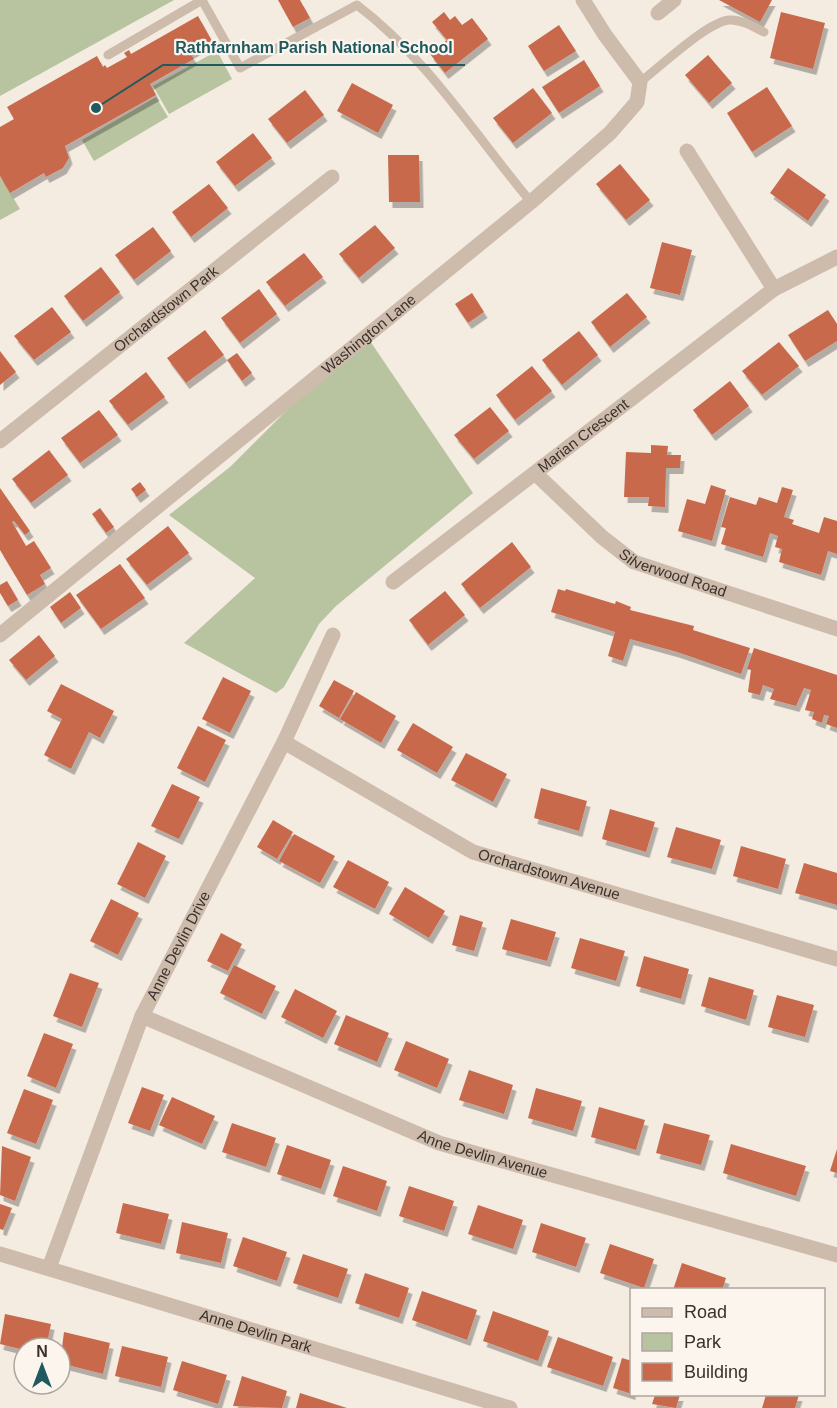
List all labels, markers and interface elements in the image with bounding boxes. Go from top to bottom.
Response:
callout: Rathfarnham Parish National School [163,31,465,65]
text: Rathfarnham Parish National School [175,39,453,56]
street label: Orchardstown Park [110,262,222,355]
street label: Washington Lane [318,290,419,377]
street label: Marian Crescent [534,394,632,476]
street label: Silverwood Road [616,545,729,600]
street label: Orchardstown Avenue [476,845,622,903]
street label: Anne Devlin Drive [143,888,213,1003]
street label: Anne Devlin Avenue [415,1126,550,1181]
legend [630,1288,825,1396]
text: Road [684,1302,727,1322]
street label: Anne Devlin Park [198,1306,314,1356]
text: Park [684,1332,722,1352]
north arrow [12,1336,72,1396]
text: N [36,1343,48,1360]
text: Building [684,1362,748,1382]

